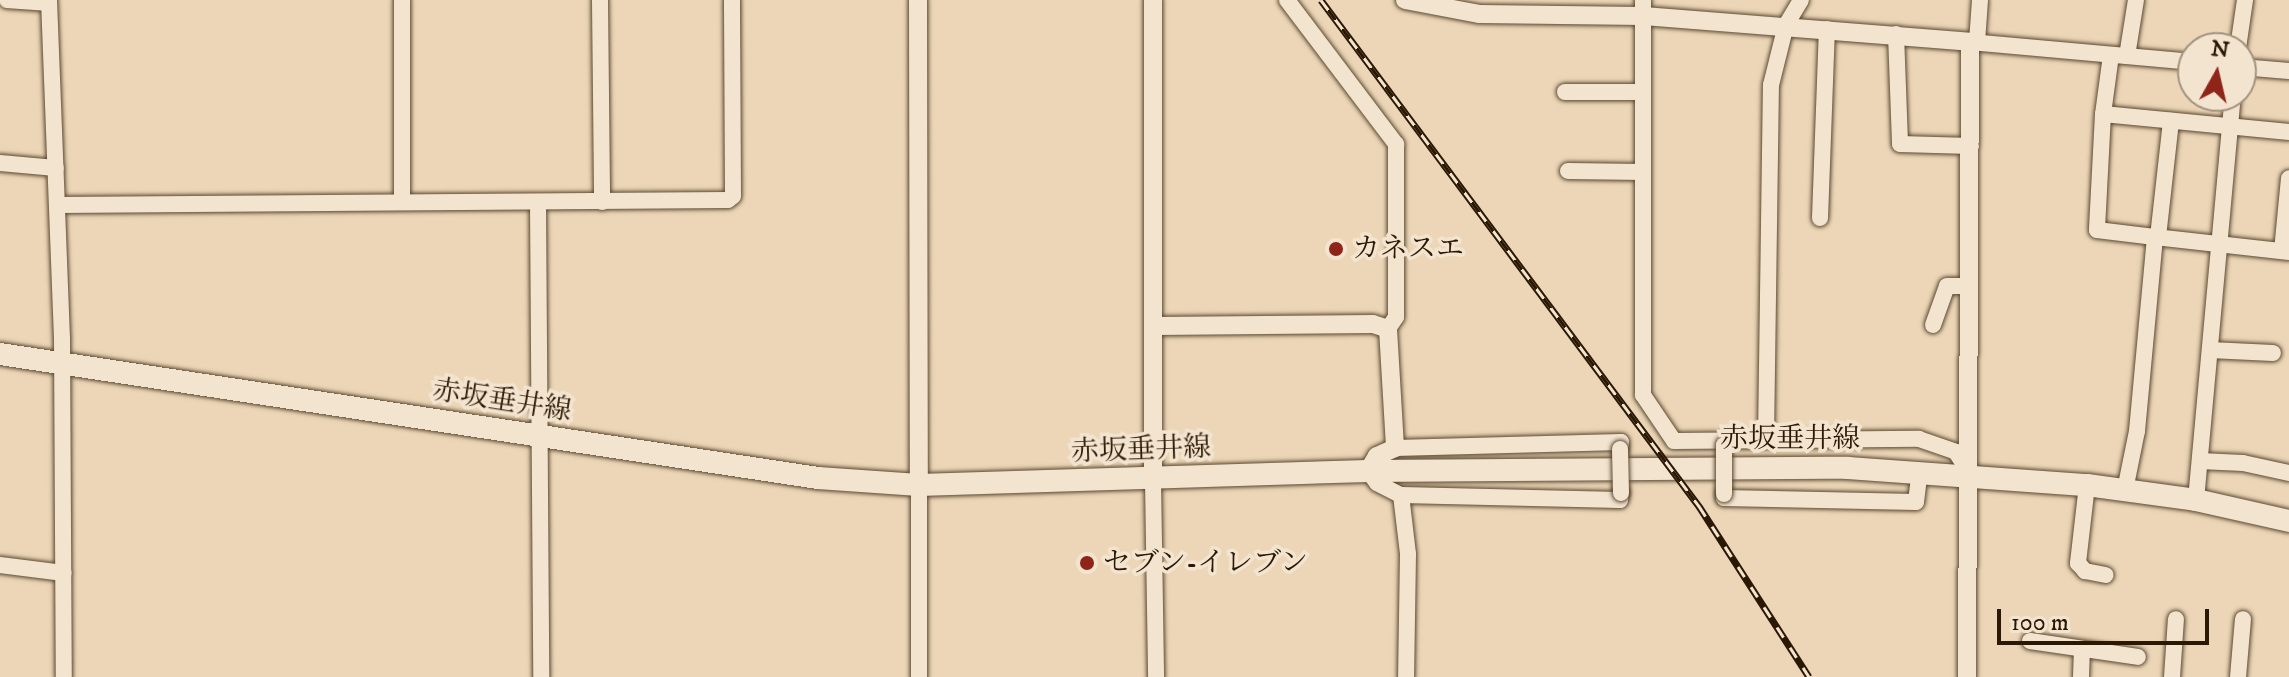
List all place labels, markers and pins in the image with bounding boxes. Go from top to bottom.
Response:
place label: カネスエ [1352,232,1464,266]
marker: カネスエ [1327,240,1345,258]
place label: セブン-イレブン [1103,546,1310,580]
marker: セブン-イレブン [1078,554,1096,572]

